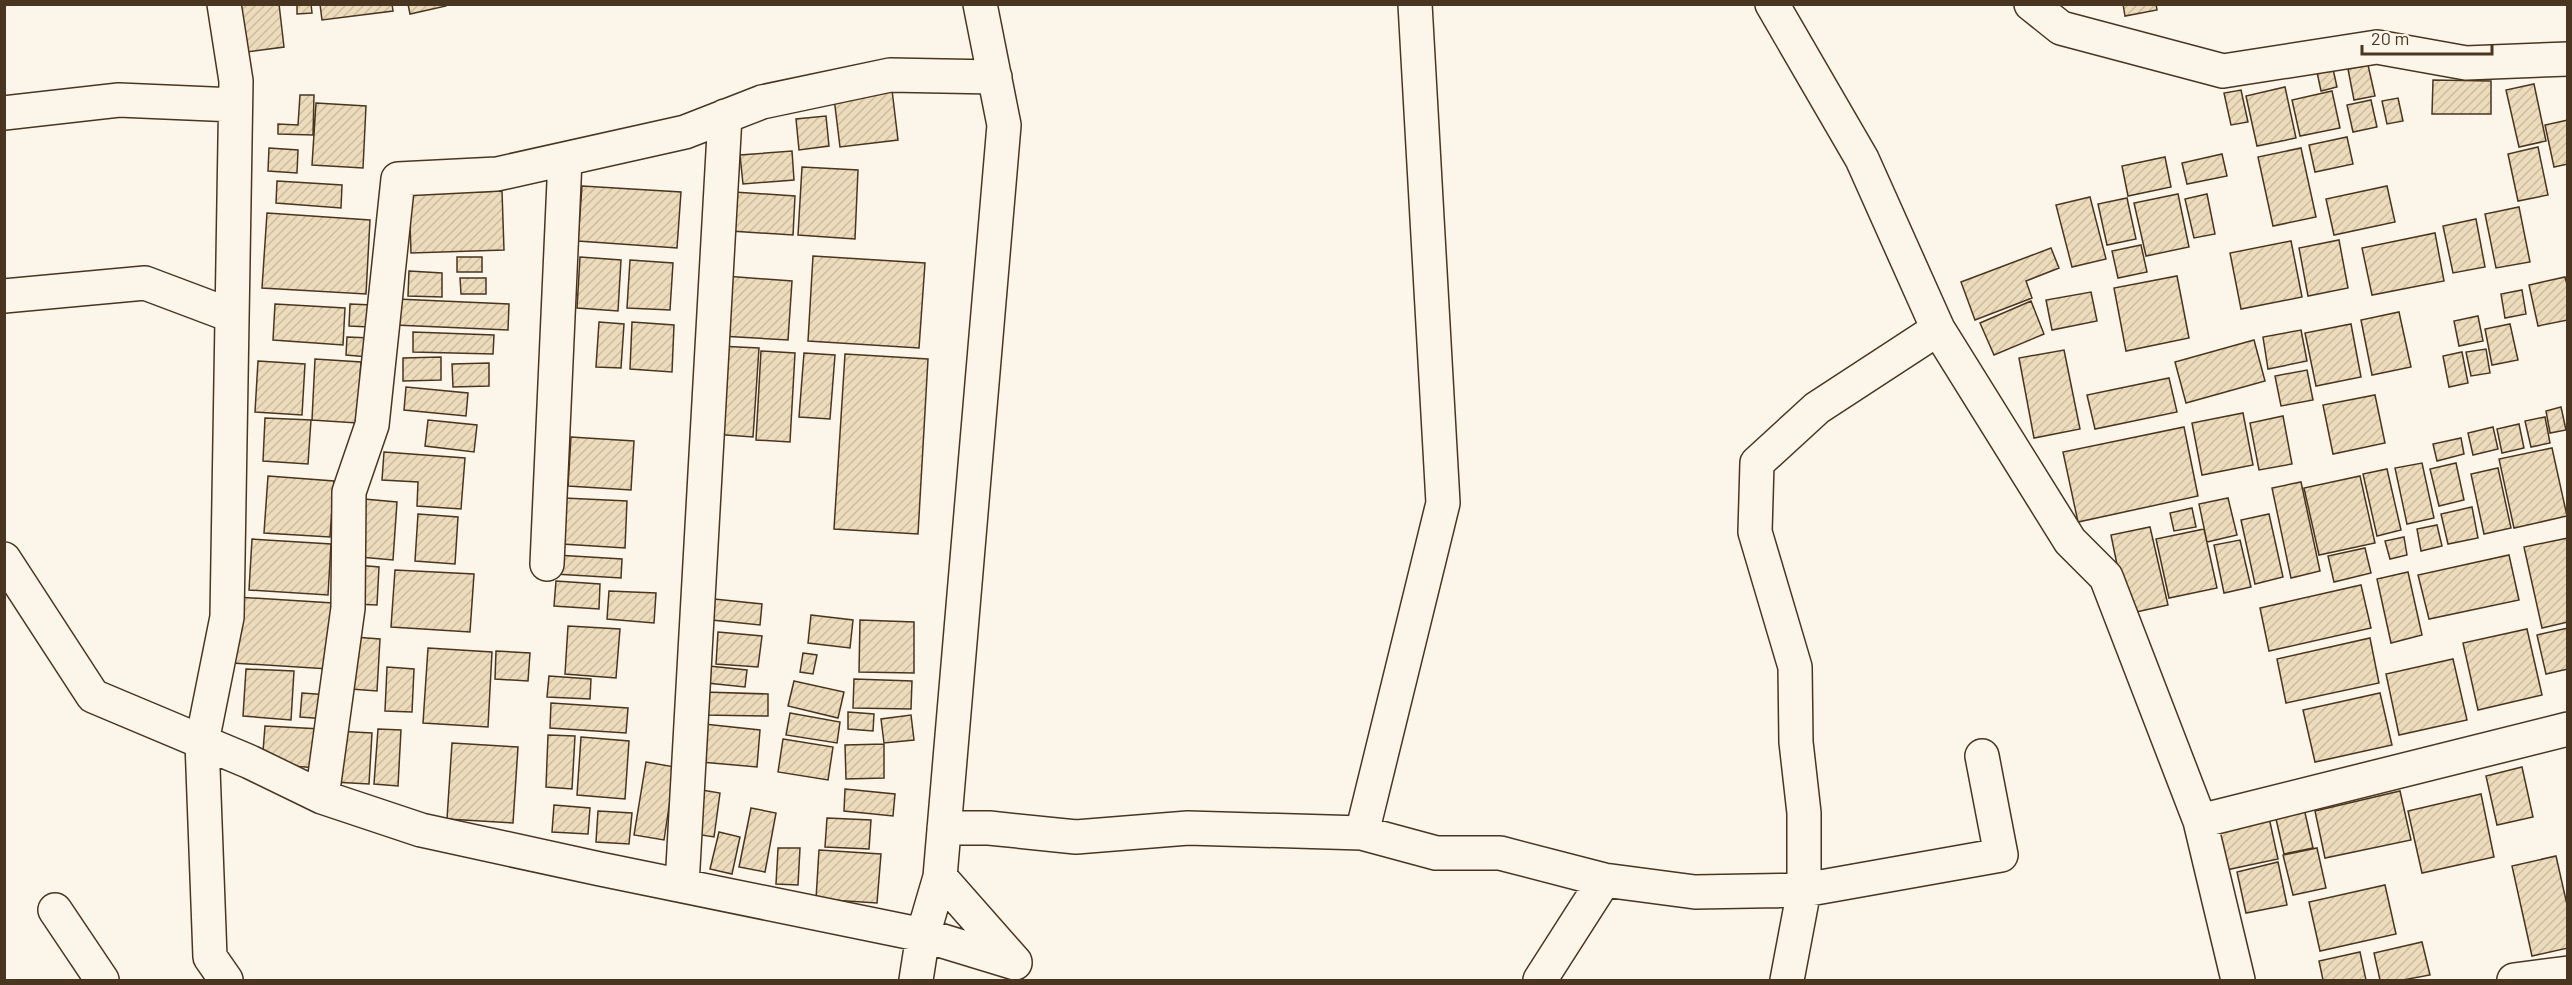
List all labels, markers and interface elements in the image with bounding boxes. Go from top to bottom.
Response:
scale bar [2362,18,2492,56]
text: 20 m [2371,27,2409,49]

